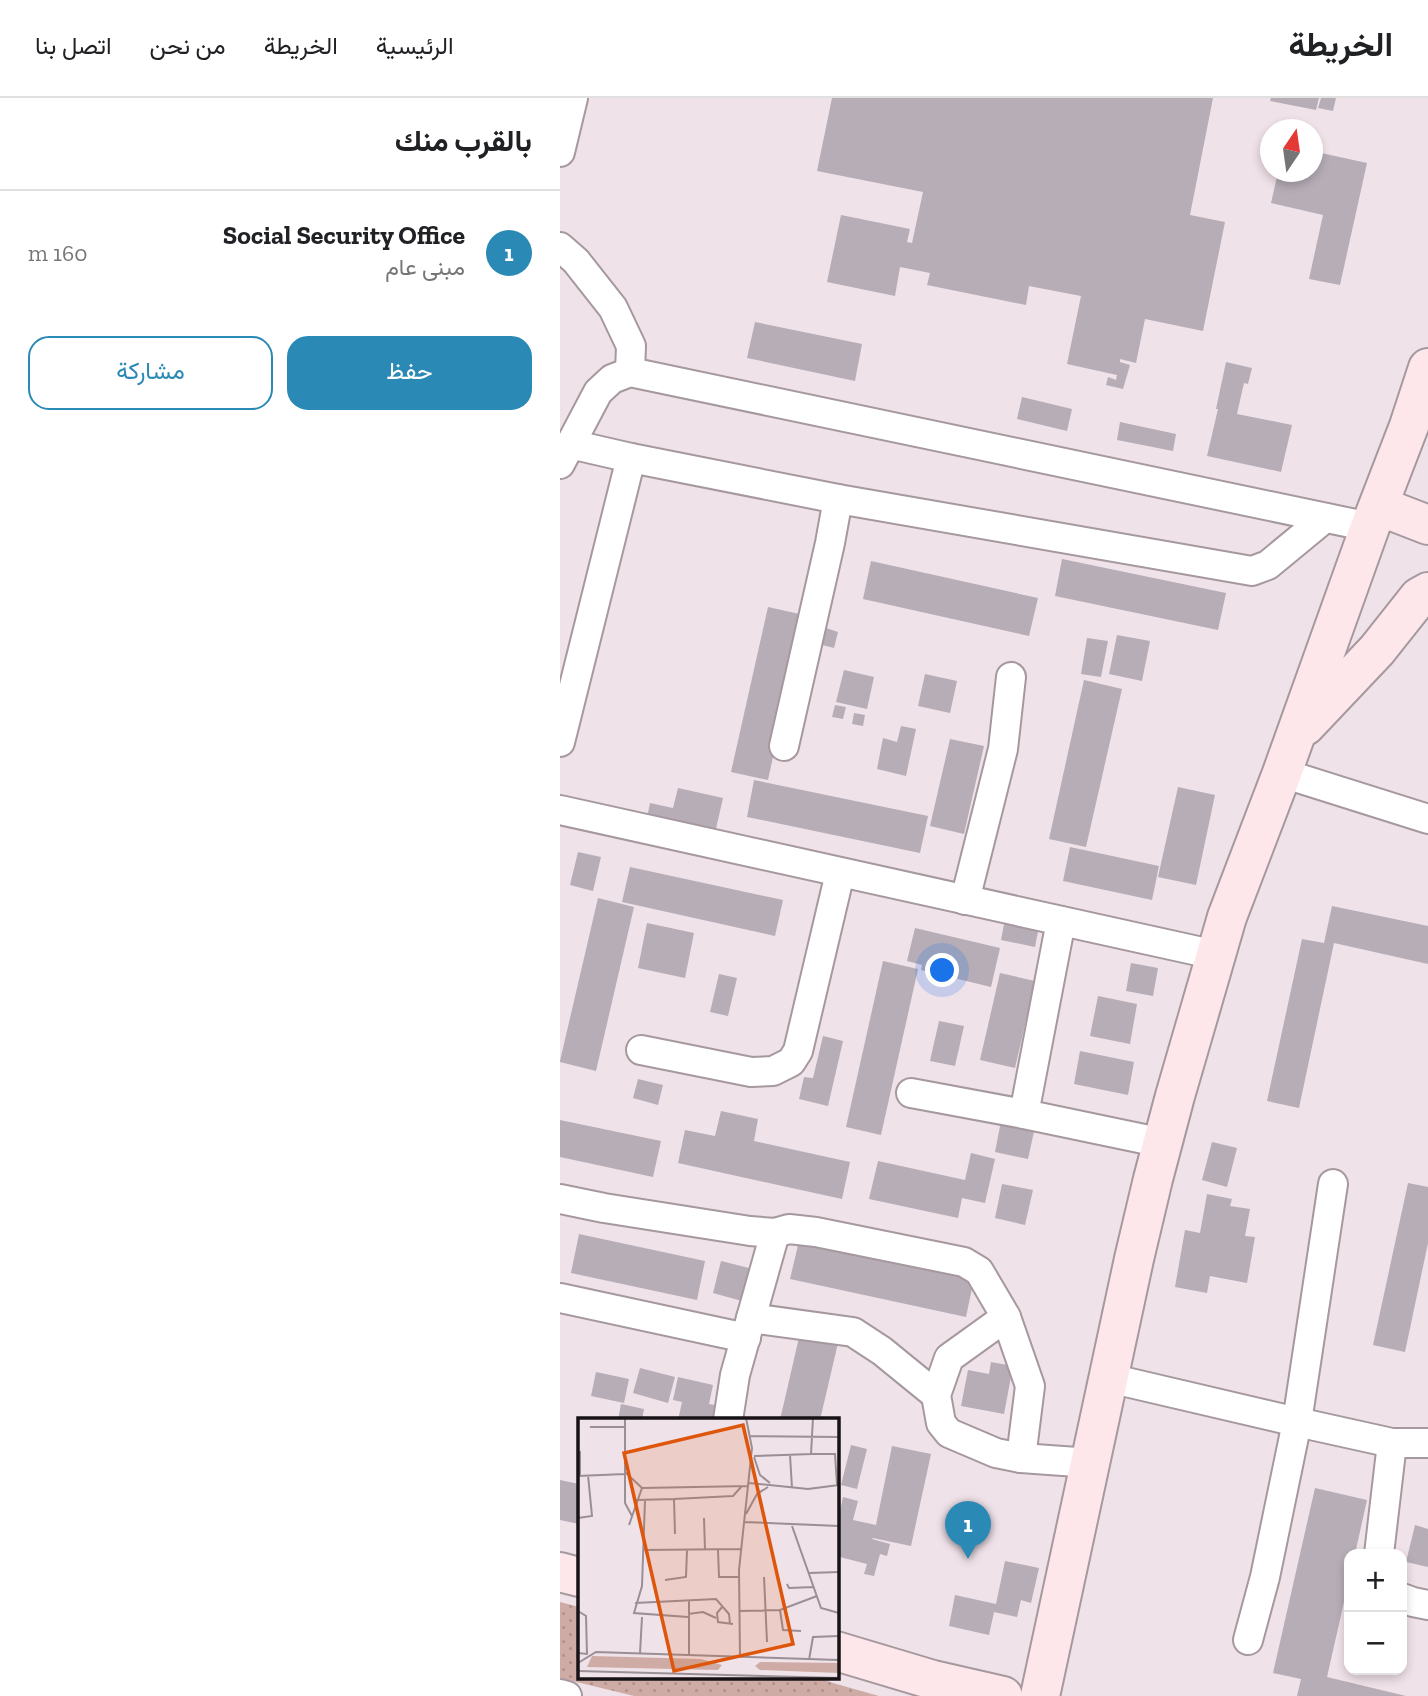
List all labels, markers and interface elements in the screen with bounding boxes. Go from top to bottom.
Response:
text: الخريطة [1289,25,1393,64]
text: اتصل بنا [35,31,112,60]
text: من نحن [150,31,226,60]
text: الخريطة [264,31,338,60]
text: الرئيسية [376,31,453,60]
north arrow [1260,119,1323,182]
text: بالقرب منك [395,123,532,159]
text: Social Security Office [223,219,465,251]
text: 160 m [28,239,87,267]
text: 1 [504,239,514,267]
text: مبنى عام [385,253,465,281]
button: مشاركة [28,336,273,410]
button: حفظ [287,336,532,410]
your location [925,953,959,987]
inset map [578,1418,838,1678]
pin: 1 [945,1501,991,1559]
map controls [1344,1549,1407,1675]
button: + [1344,1549,1407,1612]
button: − [1344,1612,1407,1675]

